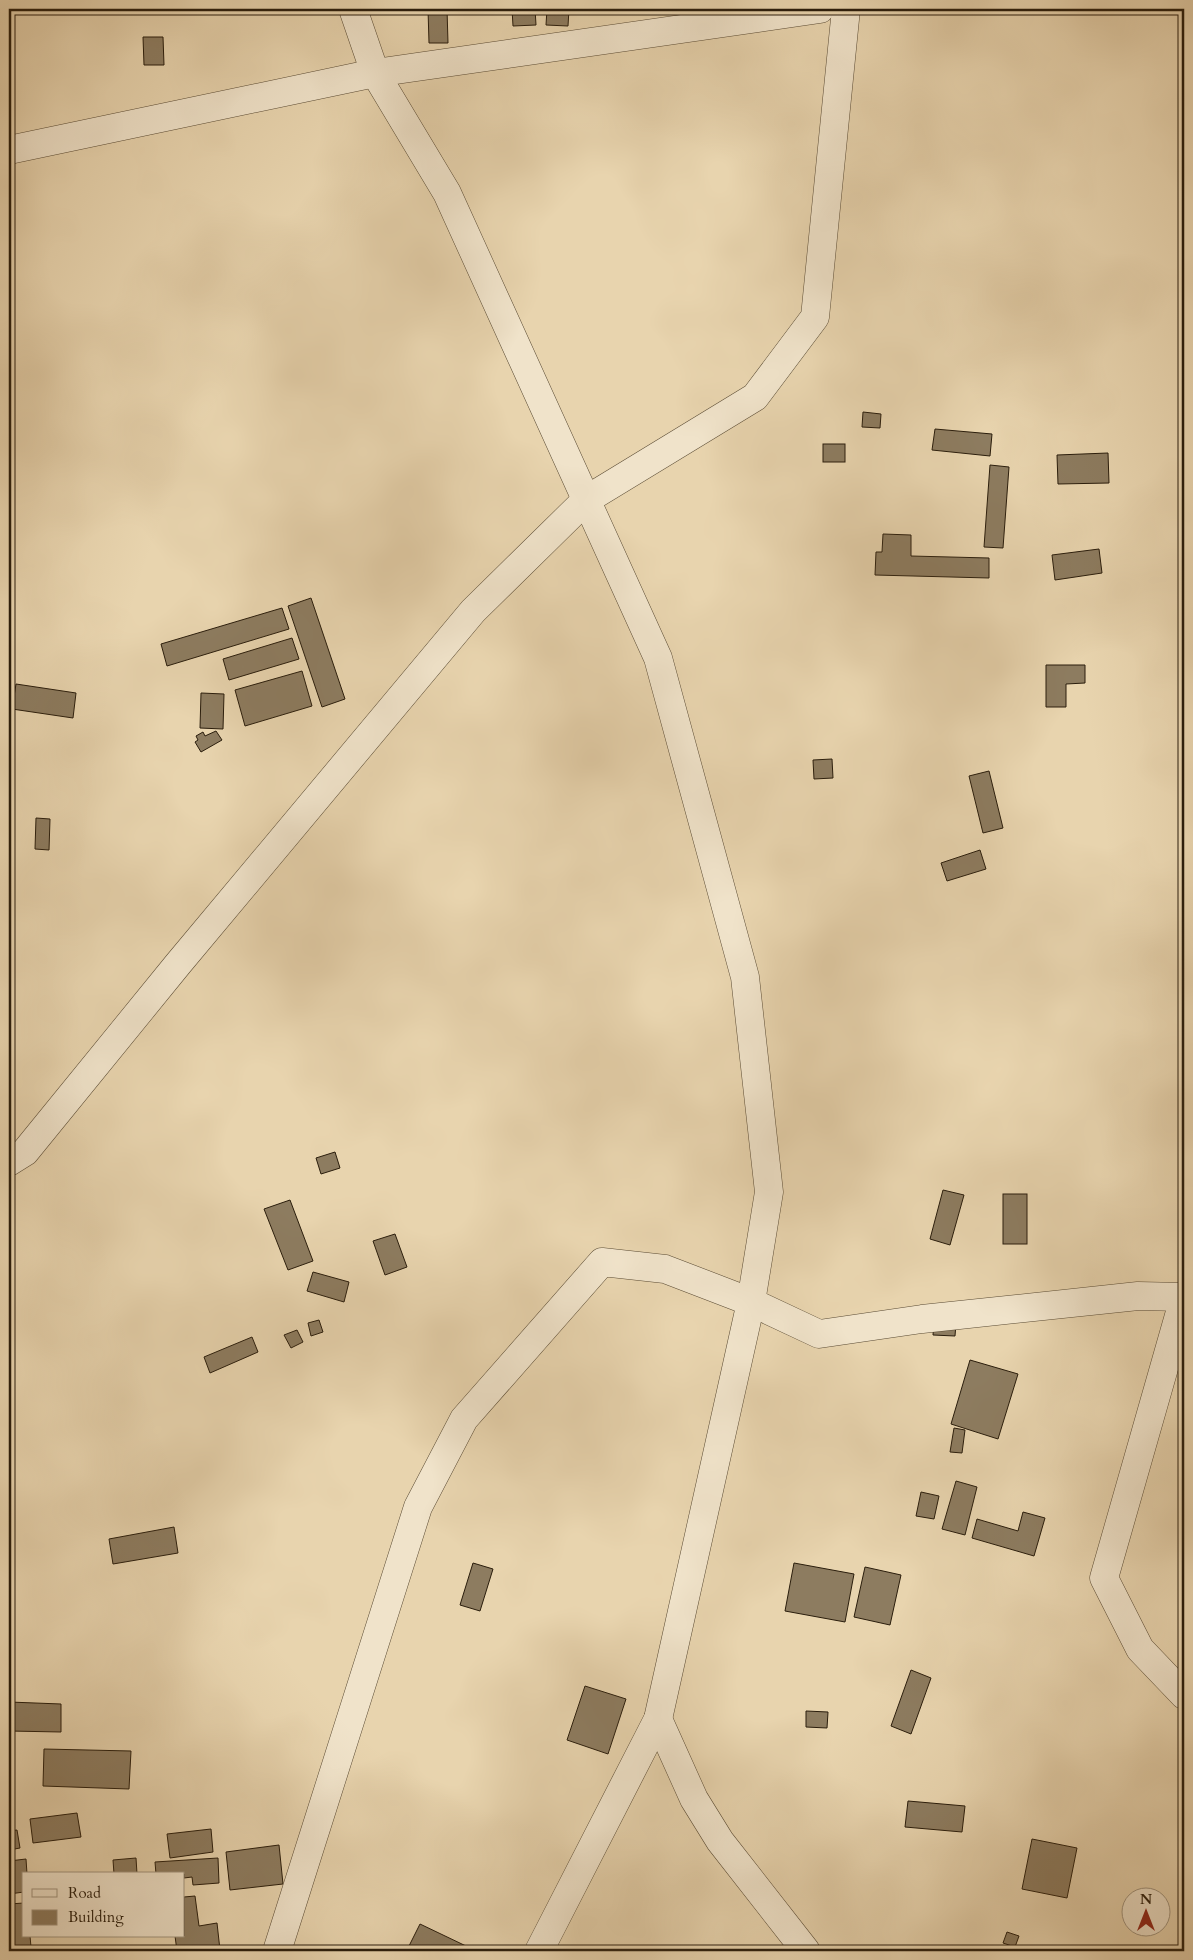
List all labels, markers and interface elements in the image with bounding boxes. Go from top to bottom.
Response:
legend [22,1872,185,1938]
text: Road [68,1883,101,1903]
north arrow [1120,1888,1170,1938]
text: N [1140,1890,1152,1909]
text: Building [68,1907,124,1927]

